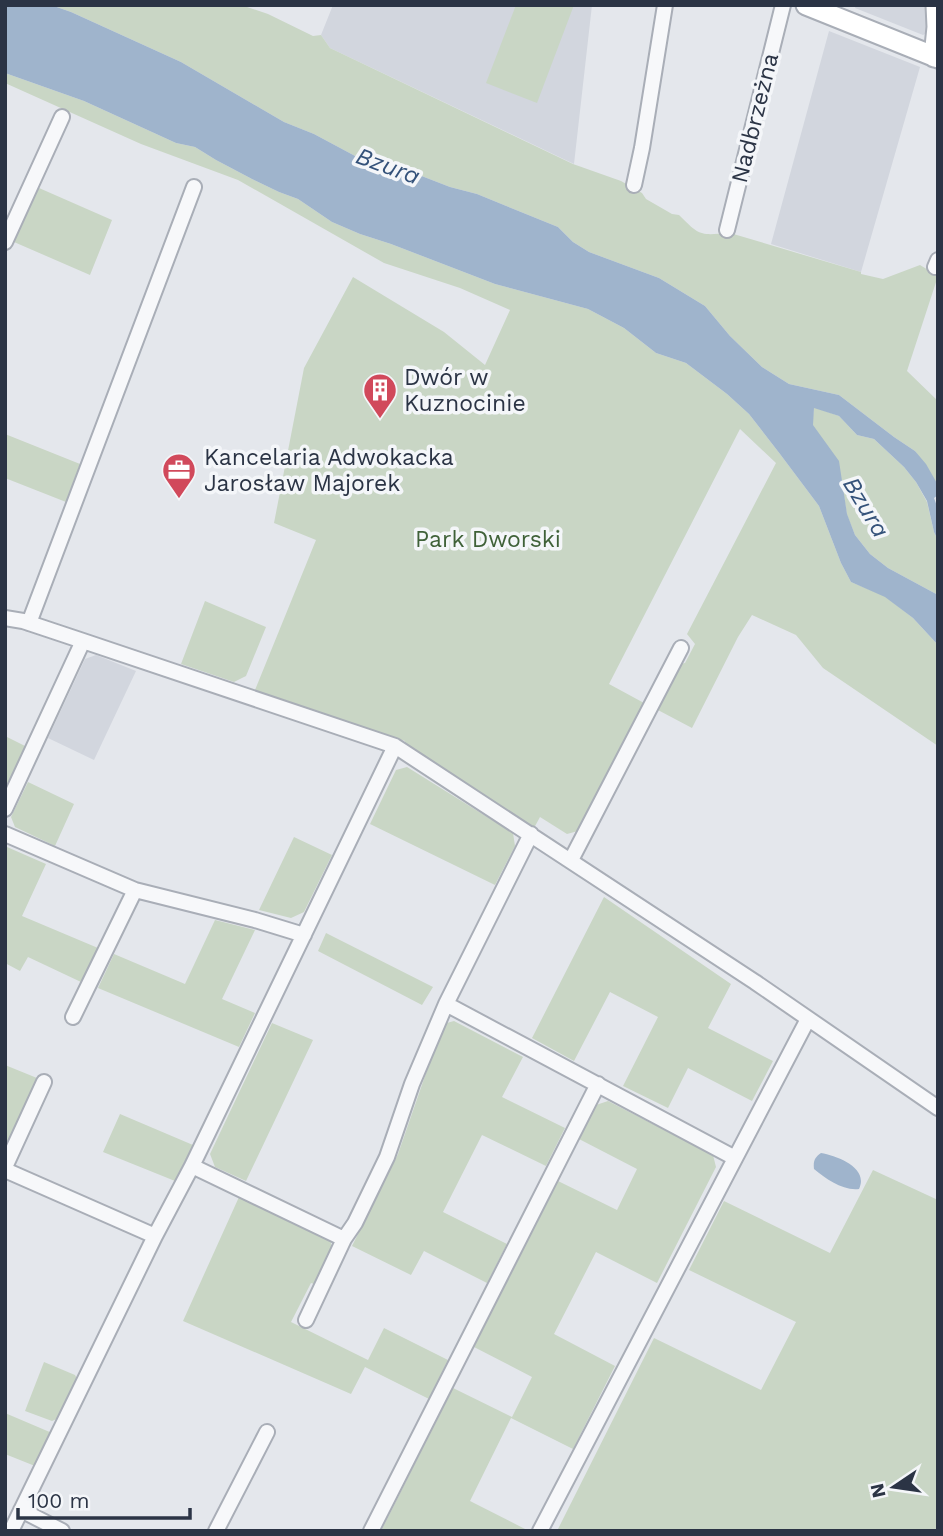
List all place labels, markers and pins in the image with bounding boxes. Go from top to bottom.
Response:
place label: Dwór w Kuznocinie [404,364,526,417]
building icon: Dwór w Kuznocinie [361,371,399,420]
place label: Kancelaria Adwokacka Jarosław Majorek [204,444,454,497]
office icon: Kancelaria Adwokacka Jarosław Majorek [160,451,198,500]

